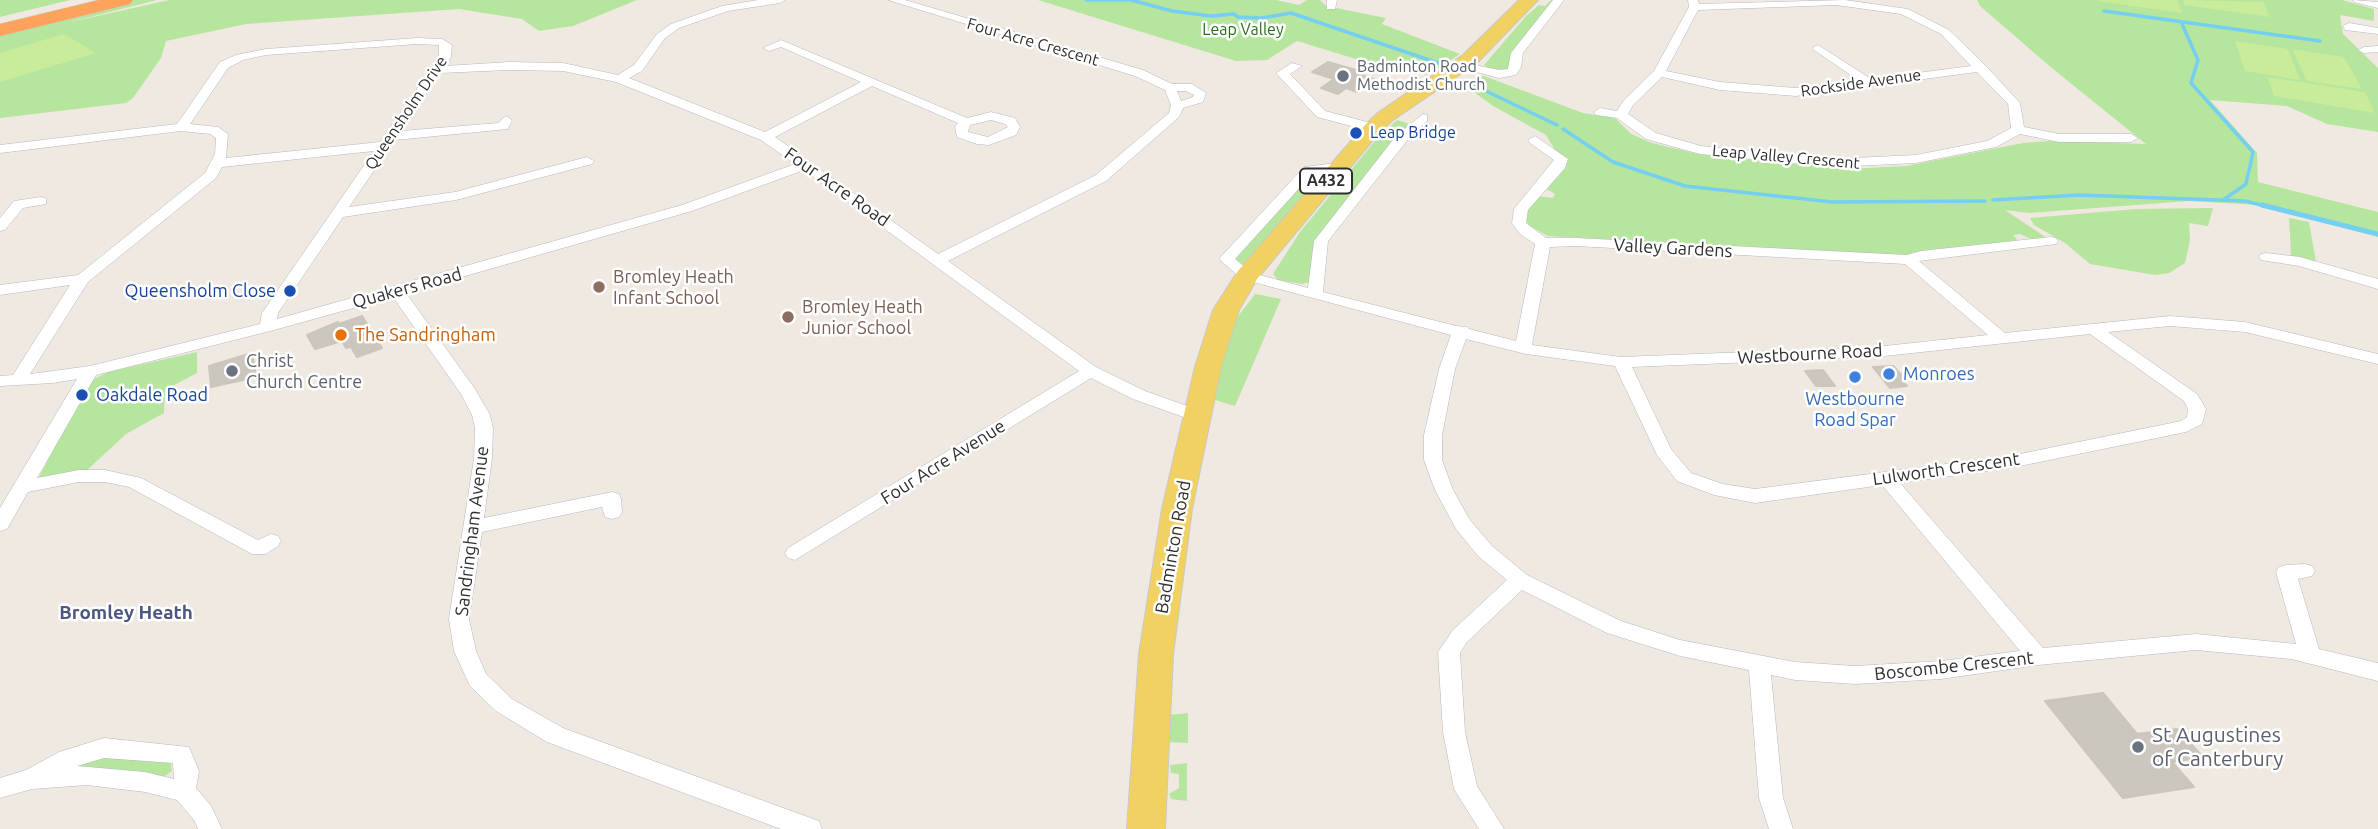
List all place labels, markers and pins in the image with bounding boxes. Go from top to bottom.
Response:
place label: Badminton Road Methodist Church [1357,57,1485,95]
marker: Badminton Road Methodist Church [1335,68,1351,84]
place label: Leap Bridge [1370,123,1456,143]
marker: Leap Bridge [1348,125,1364,141]
place label: Bromley Heath Infant School [613,266,734,308]
marker: Bromley Heath Infant School [591,279,607,295]
place label: Queensholm Close [125,280,276,302]
marker: Queensholm Close [282,283,298,299]
place label: Bromley Heath Junior School [802,296,923,338]
marker: Bromley Heath Junior School [780,309,796,325]
place label: The Sandringham [355,324,496,346]
marker: The Sandringham [333,327,349,343]
place label: Christ Church Centre [246,350,362,392]
marker: Christ Church Centre [224,363,240,379]
place label: Monroes [1903,363,1975,385]
marker: Monroes [1881,366,1897,382]
marker: Westbourne Road Spar [1847,369,1863,385]
place label: Oakdale Road [96,384,208,406]
marker: Oakdale Road [74,387,90,403]
place label: Westbourne Road Spar [1805,388,1905,430]
place label: St Augustines of Canterbury [2152,722,2283,772]
marker: St Augustines of Canterbury [2130,739,2146,755]

